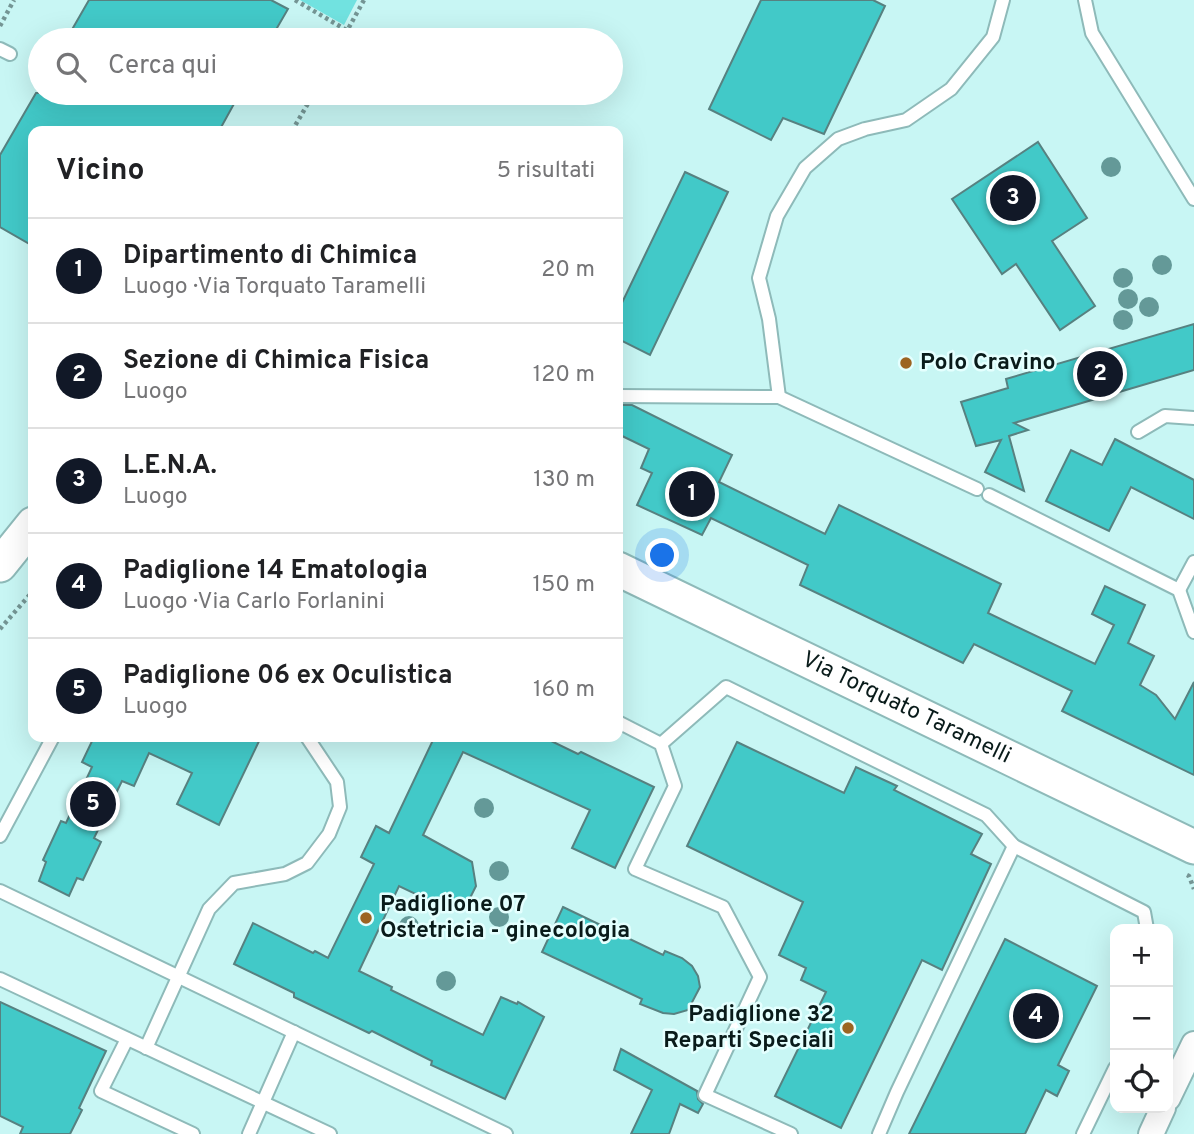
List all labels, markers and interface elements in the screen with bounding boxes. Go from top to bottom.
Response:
search box [28,28,623,105]
icon: search [52,48,90,86]
text: Cerca qui [108,50,217,83]
text: Vicino [56,153,145,190]
text: 5 risultati [497,157,595,186]
pin: 3 [990,172,1036,224]
text: Dipartimento di Chimica [123,240,417,273]
text: 1 [74,256,84,285]
text: 20 m [541,256,595,285]
text: Luogo · Via Torquato Taramelli [123,273,426,302]
text: Sezione di Chimica Fisica [123,345,429,378]
pin: 2 [1077,348,1123,400]
place label: Polo Cravino [920,349,1056,378]
marker: Polo Cravino [898,355,914,371]
text: 2 [72,361,86,390]
text: 120 m [533,361,595,390]
text: Luogo [123,378,188,407]
text: L.E.N.A. [123,450,217,483]
text: 3 [72,466,86,495]
text: 130 m [533,466,595,495]
pin: 1 [669,468,715,520]
text: Luogo [123,483,188,512]
your location [645,538,679,572]
text: Padiglione 14 Ematologia [123,555,428,588]
text: 4 [72,571,86,600]
text: 150 m [533,571,595,600]
text: Luogo · Via Carlo Forlanini [123,588,385,617]
street label: Via Torquato Taramelli [797,645,1016,771]
text: Padiglione 06 ex Oculistica [123,660,452,693]
text: 5 [72,676,86,705]
text: 160 m [533,676,595,705]
text: Luogo [123,693,188,722]
pin: 5 [70,778,116,830]
place label: Padiglione 07 Ostetricia - ginecologia [380,891,630,946]
marker: Padiglione 07 Ostetricia - ginecologia [358,910,374,926]
map controls [1110,924,1173,1113]
button: + [1110,924,1173,987]
button: − [1110,987,1173,1050]
pin: 4 [1013,990,1059,1042]
place label: Padiglione 32 Reparti Speciali [663,1001,834,1056]
marker: Padiglione 32 Reparti Speciali [840,1020,856,1036]
button: locate [1110,1050,1173,1113]

